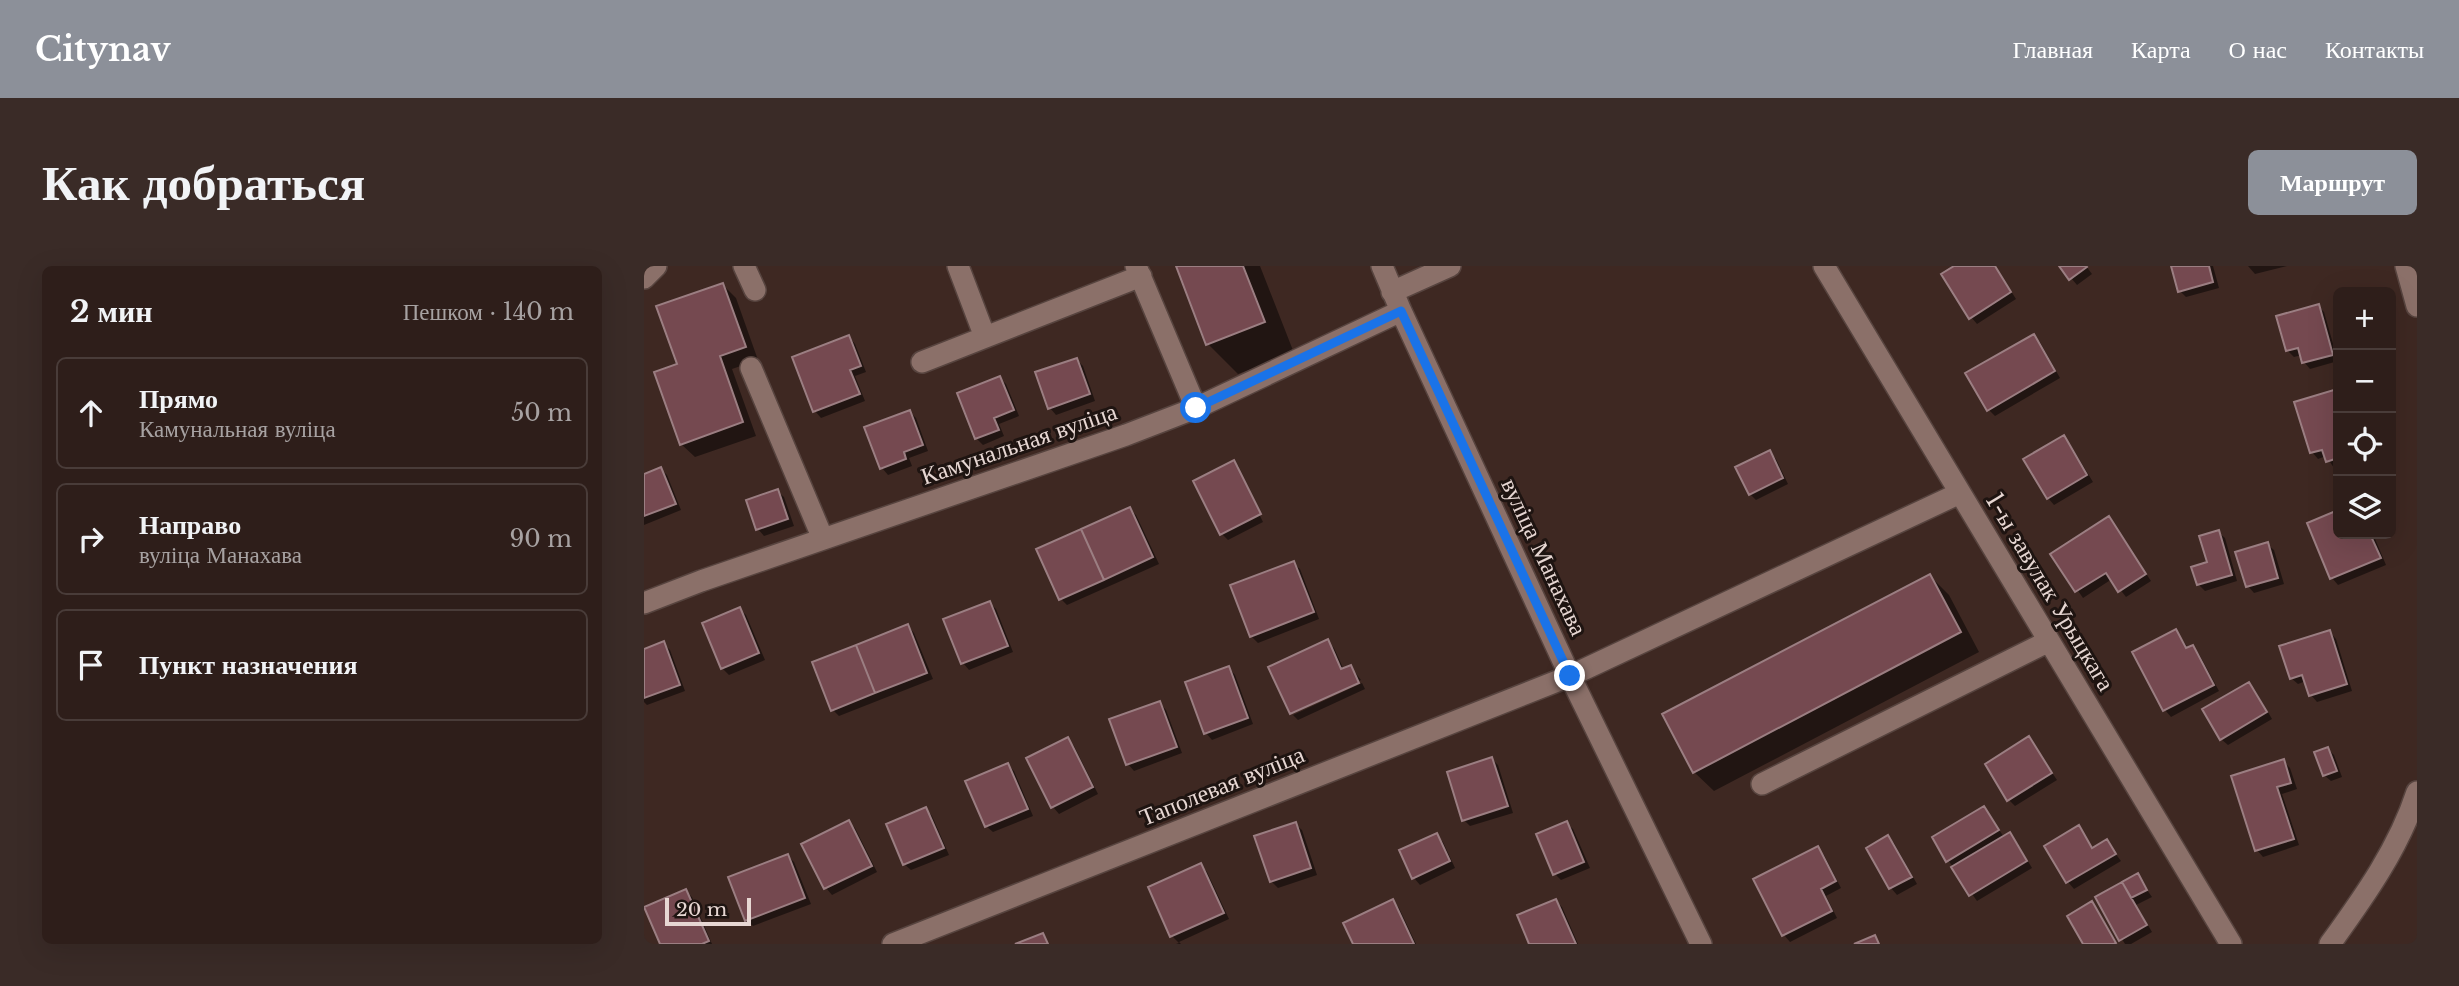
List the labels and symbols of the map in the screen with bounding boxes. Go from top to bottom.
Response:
route start [1180,392,1211,423]
street label: Камунальная вуліца [917,396,1121,491]
street label: вуліца Манахава [1495,474,1594,640]
street label: 1-ы завулак Урыцкага [1980,487,2121,696]
route end [1554,660,1585,691]
street label: Таполевая вуліца [1135,739,1309,832]
scale bar [665,895,751,927]

